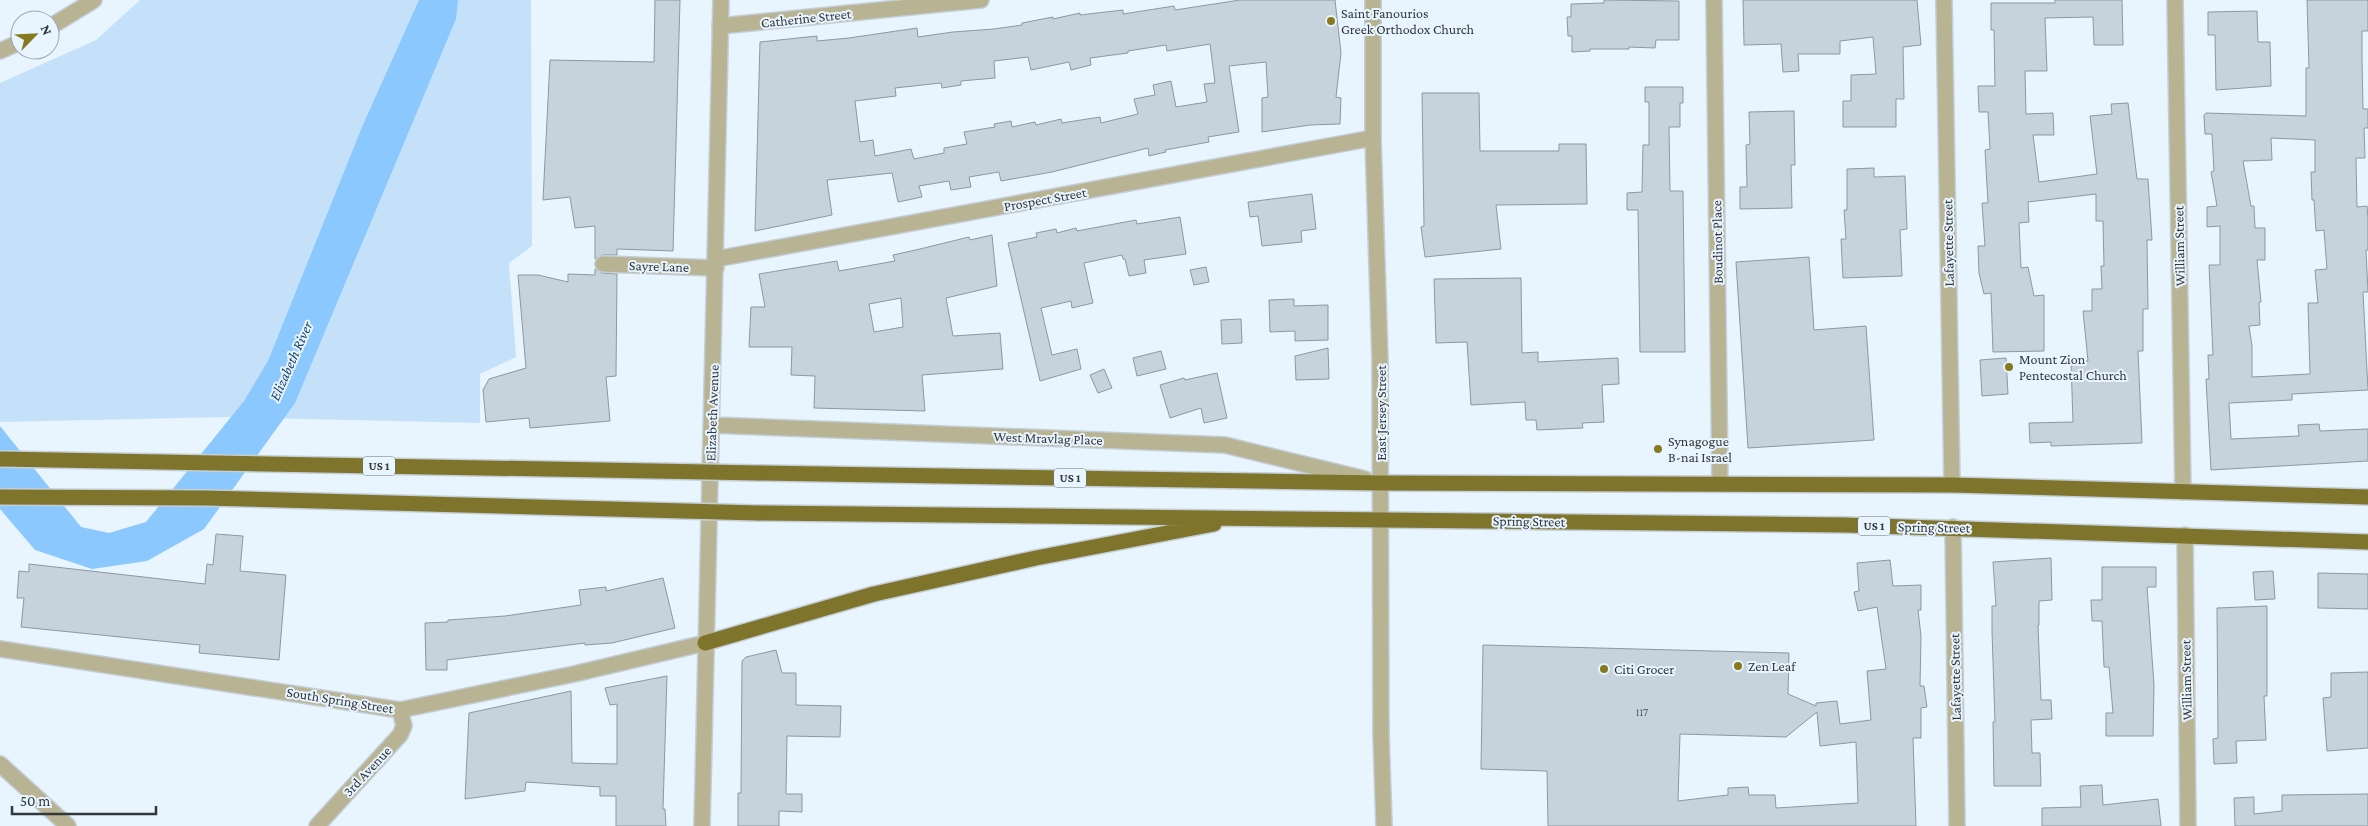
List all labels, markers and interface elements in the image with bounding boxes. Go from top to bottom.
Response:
street label: Catherine Street [760,5,852,31]
place label: Saint Fanourios Greek Orthodox Church [1341,5,1475,37]
north arrow [10,10,60,60]
marker: Saint Fanourios Greek Orthodox Church [1325,15,1337,27]
text: N [38,22,56,38]
street label: Prospect Street [1002,184,1088,214]
street label: Lafayette Street [1939,199,1957,287]
street label: Boudinot Place [1708,200,1726,284]
street label: William Street [2170,205,2188,286]
street label: Sayre Lane [629,257,689,275]
water label: Elizabeth River [266,318,316,403]
place label: Mount Zion Pentecostal Church [2019,351,2127,383]
marker: Mount Zion Pentecostal Church [2003,361,2015,373]
street label: Elizabeth Avenue [702,364,722,462]
street label: East Jersey Street [1373,365,1389,461]
street label: West Mravlag Place [993,428,1103,448]
place label: Synagogue B-nai Israel [1668,433,1732,465]
marker: Synagogue B-nai Israel [1652,443,1664,455]
road number: US 1 [363,456,395,476]
road number: US 1 [1054,468,1086,488]
street label: Spring Street [1493,512,1566,530]
road number: US 1 [1858,516,1890,536]
street label: Spring Street [1898,518,1971,536]
street label: Lafayette Street [1946,633,1964,721]
street label: William Street [2177,639,2195,720]
place label: Zen Leaf [1748,658,1796,674]
marker: Zen Leaf [1732,660,1744,672]
place label: Citi Grocer [1614,661,1674,677]
marker: Citi Grocer [1598,663,1610,675]
street label: South Spring Street [285,684,395,716]
house number: 117 [1636,706,1648,718]
street label: 3rd Avenue [340,743,394,799]
scale bar [12,784,156,816]
text: 50 m [20,793,50,809]

